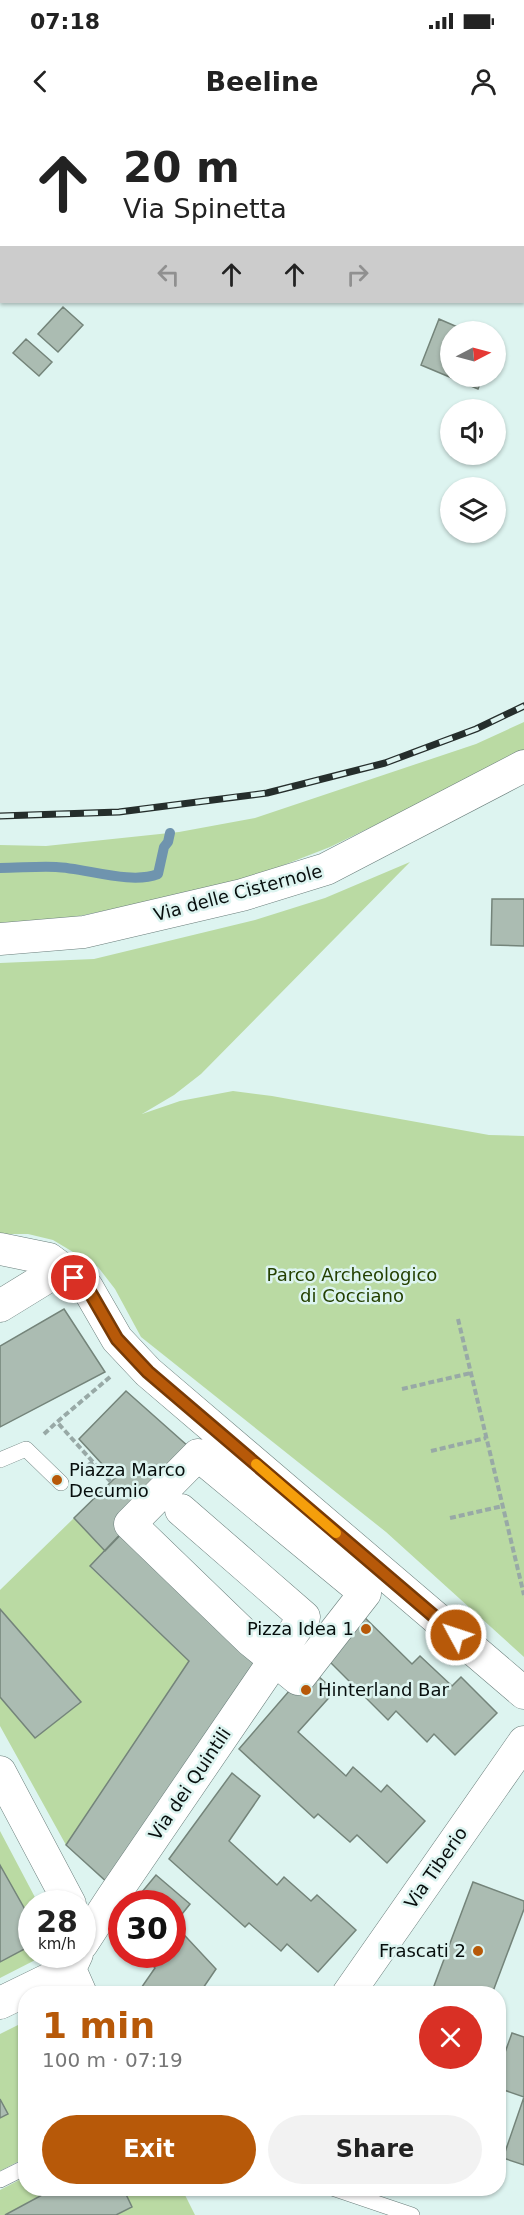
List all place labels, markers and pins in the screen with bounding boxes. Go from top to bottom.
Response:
pin [48,1252,99,1303]
place label: Piazza Marco Decumio [69,1459,186,1501]
marker: Piazza Marco Decumio [50,1473,64,1487]
place label: Pizza Idea 1 [247,1618,354,1639]
marker: Pizza Idea 1 [359,1622,373,1636]
place label: Hinterland Bar [318,1679,449,1700]
marker: Hinterland Bar [299,1683,313,1697]
place label: Frascati 2 [379,1940,466,1961]
marker: Frascati 2 [471,1944,485,1958]

